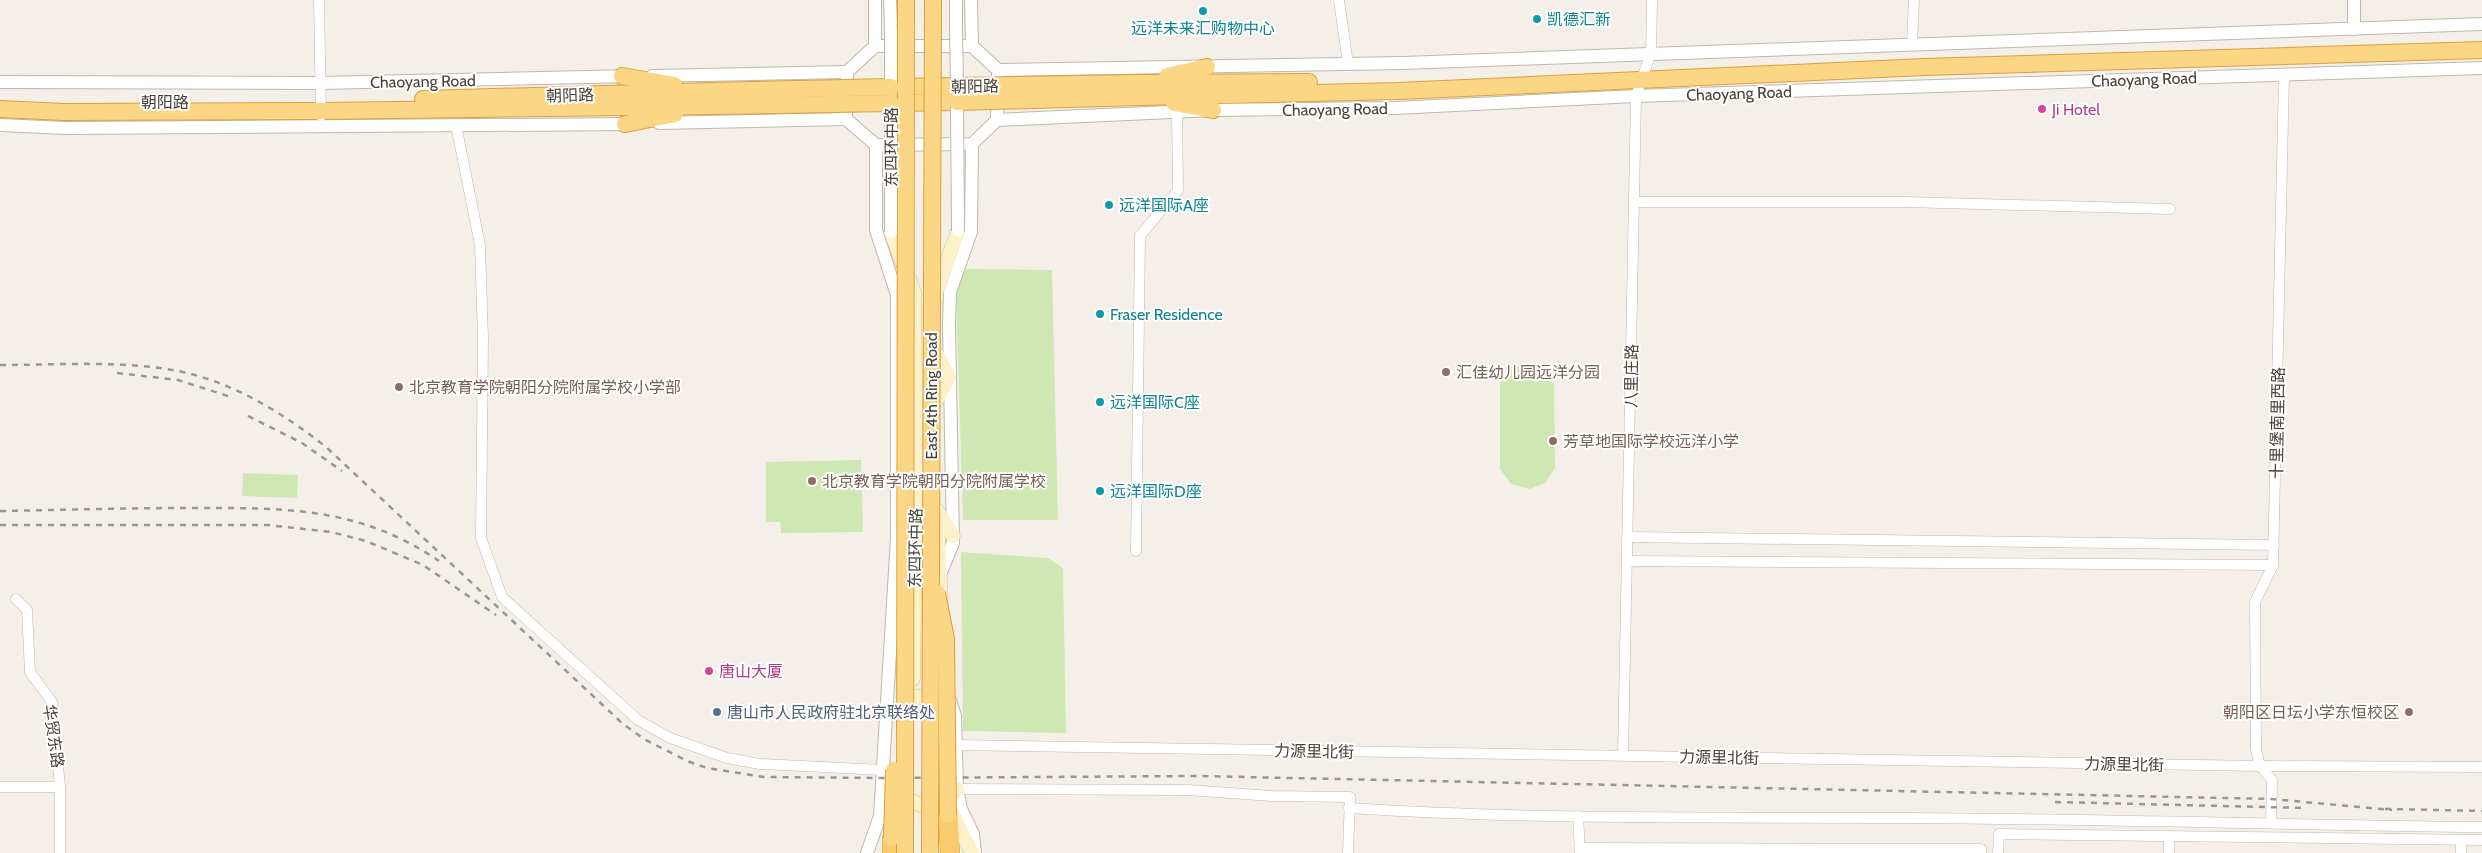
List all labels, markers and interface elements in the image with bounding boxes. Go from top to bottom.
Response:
marker: 远洋未来汇购物中心 [1197,5,1209,17]
place label: 凯德汇新 [1547,10,1611,29]
marker: 凯德汇新 [1531,13,1543,25]
place label: 远洋未来汇购物中心 [1131,19,1275,38]
street label: Chaoyang Road [2091,68,2197,91]
street label: Chaoyang Road [370,71,476,92]
street label: 朝阳路 [951,77,999,96]
street label: Chaoyang Road [1686,82,1792,105]
street label: 朝阳路 [546,85,594,106]
street label: 朝阳路 [141,93,189,112]
street label: Chaoyang Road [1282,99,1388,120]
place label: Ji Hotel [2051,100,2100,119]
marker: Ji Hotel [2036,103,2048,115]
street label: 东四环中路 [882,107,901,187]
place label: 远洋国际A座 [1119,196,1209,215]
marker: 远洋国际A座 [1103,199,1115,211]
place label: Fraser Residence [1110,305,1223,324]
marker: Fraser Residence [1094,308,1106,320]
street label: East 4th Ring Road [922,332,941,460]
street label: 八里庄路 [1621,344,1642,408]
place label: 汇佳幼儿园远洋分园 [1456,363,1600,382]
marker: 汇佳幼儿园远洋分园 [1440,366,1452,378]
street label: 十里堡南里西路 [2267,367,2288,479]
place label: 北京教育学院朝阳分院附属学校小学部 [409,378,681,397]
marker: 北京教育学院朝阳分院附属学校小学部 [393,381,405,393]
place label: 远洋国际C座 [1110,393,1200,412]
marker: 远洋国际C座 [1094,396,1106,408]
place label: 芳草地国际学校远洋小学 [1563,432,1739,451]
marker: 芳草地国际学校远洋小学 [1547,435,1559,447]
place label: 北京教育学院朝阳分院附属学校 [822,472,1046,491]
marker: 北京教育学院朝阳分院附属学校 [806,475,818,487]
place label: 远洋国际D座 [1110,482,1202,501]
marker: 远洋国际D座 [1094,485,1106,497]
street label: 东四环中路 [905,508,926,588]
place label: 唐山大厦 [719,662,783,681]
marker: 唐山大厦 [703,665,715,677]
street label: 华贸东路 [40,703,67,769]
place label: 唐山市人民政府驻北京联络处 [727,703,935,722]
place label: 朝阳区日坛小学东恒校区 [2223,703,2399,722]
marker: 唐山市人民政府驻北京联络处 [711,706,723,718]
marker: 朝阳区日坛小学东恒校区 [2403,706,2415,718]
street label: 力源里北街 [1274,741,1354,762]
street label: 力源里北街 [1679,747,1759,768]
street label: 力源里北街 [2084,754,2164,775]

